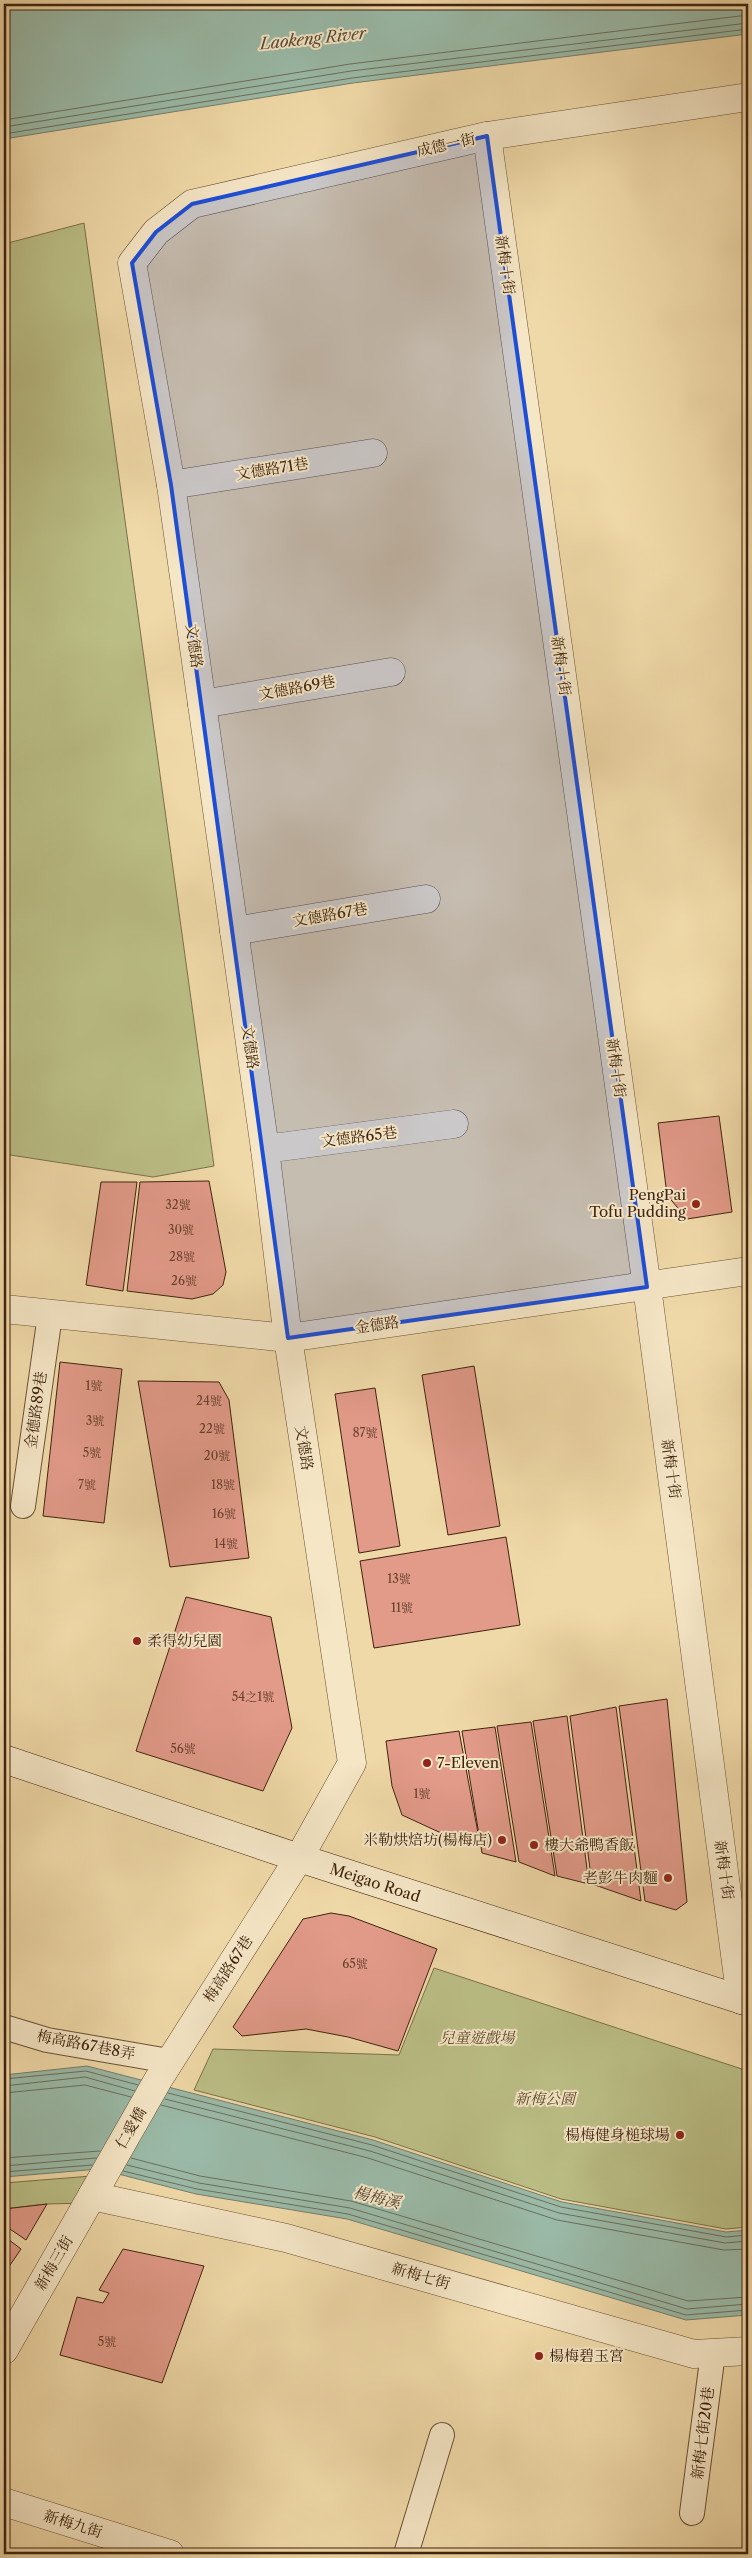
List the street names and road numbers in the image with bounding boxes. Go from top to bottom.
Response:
street label: 成德一街 [415,129,477,161]
street label: 新梅十街 [492,234,519,296]
street label: 文德路71巷 [234,453,310,484]
street label: 文德路 [182,622,207,670]
street label: 新梅十街 [548,635,575,697]
street label: 文德路69巷 [257,671,337,704]
street label: 文德路67巷 [291,899,369,930]
street label: 文德路 [238,1023,263,1071]
street label: 新梅十街 [603,1037,630,1099]
street label: 文德路65巷 [320,1122,398,1151]
street label: 金德路 [353,1312,401,1337]
street label: 金德路89巷 [21,1370,50,1450]
street label: 文德路 [292,1424,317,1472]
street label: 新梅十街 [658,1438,685,1500]
street label: 新梅十街 [711,1839,738,1901]
street label: Meigao Road [328,1859,423,1906]
street label: 梅高路67巷 [199,1932,256,2006]
street label: 梅高路67巷8弄 [35,2026,137,2063]
street label: 仁愛橋 [111,2104,150,2152]
street label: 新梅三街 [30,2232,77,2293]
street label: 新梅七街 [390,2258,453,2293]
street label: 新梅七街20巷 [687,2386,718,2480]
street label: 新梅九街 [42,2506,105,2541]

